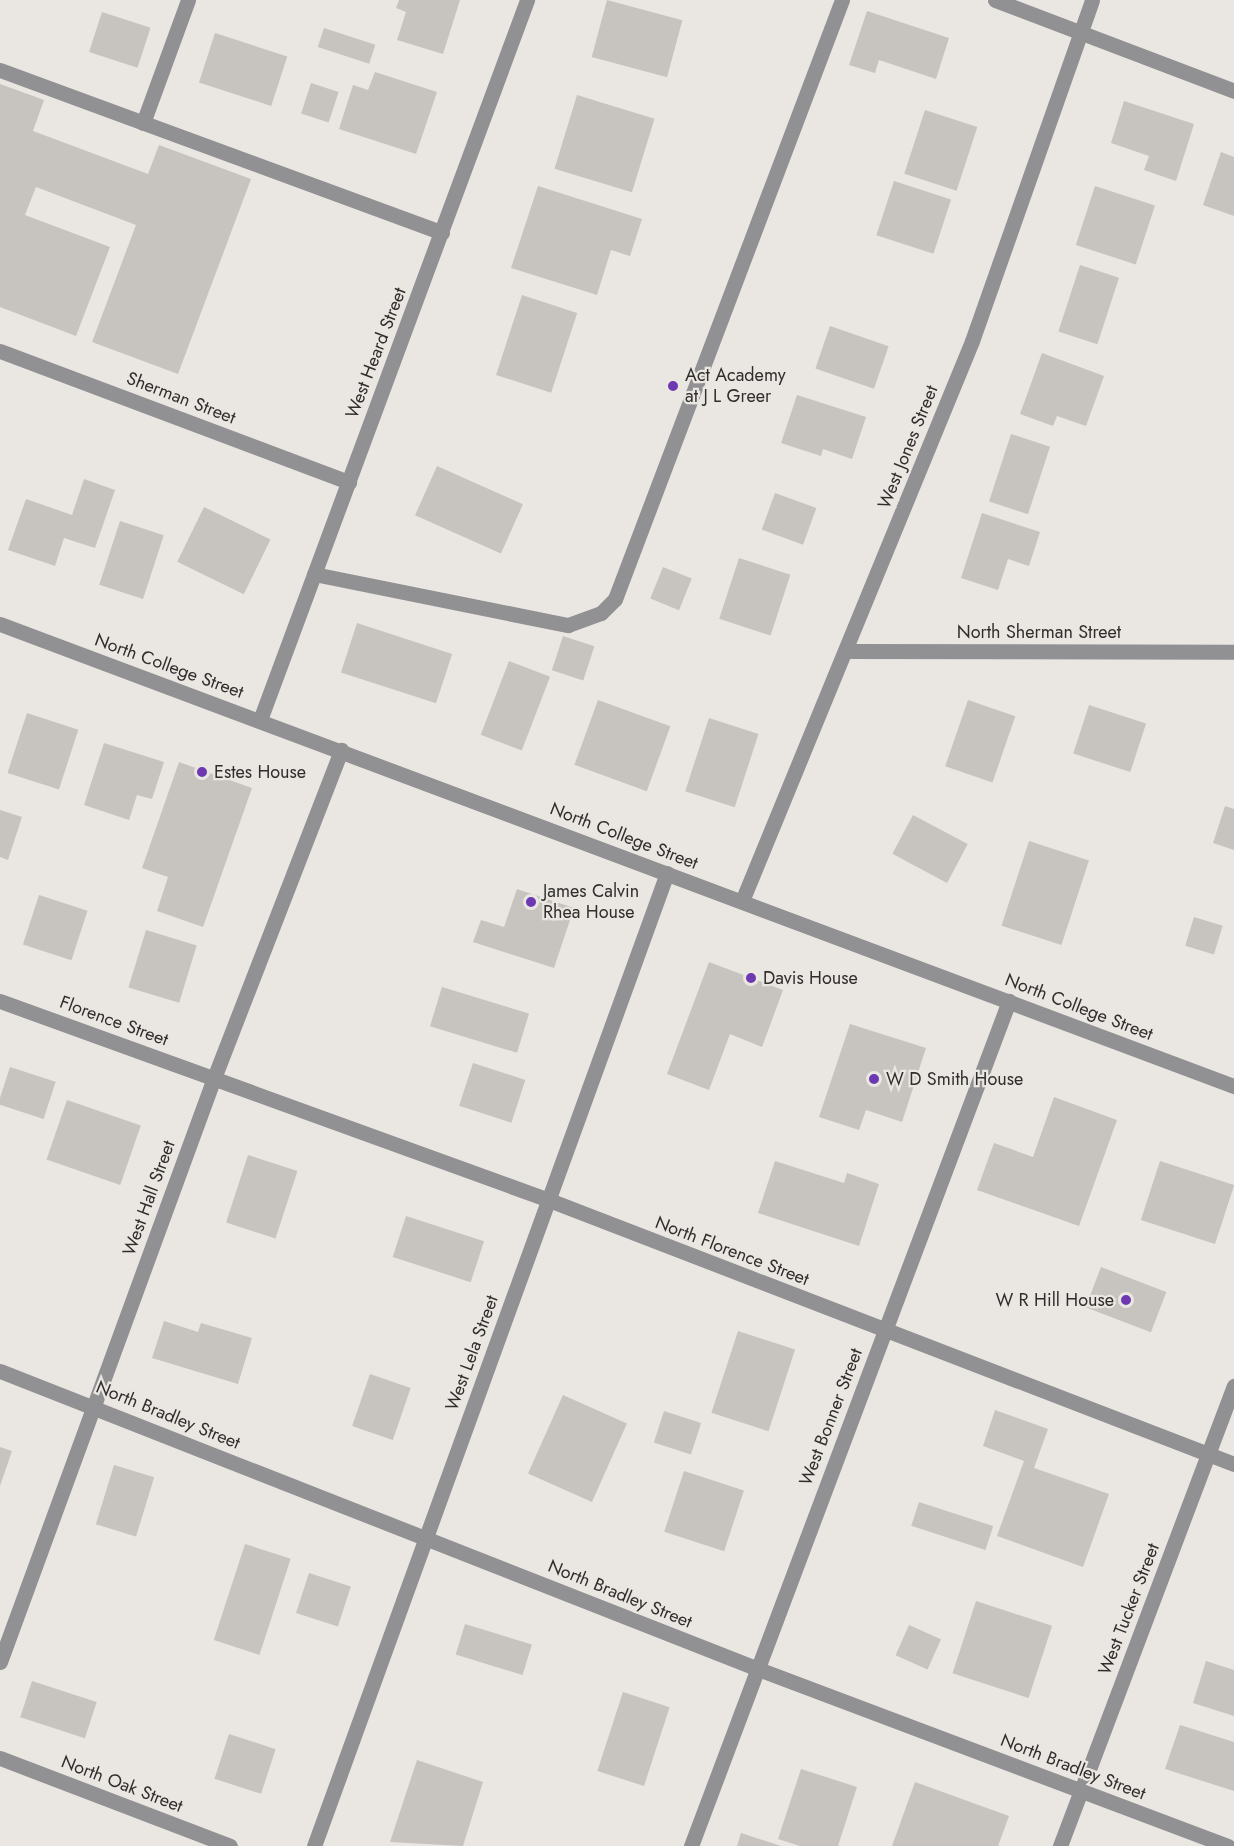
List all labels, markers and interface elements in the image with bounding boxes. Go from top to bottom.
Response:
street label: West Heard Street [341,285,411,421]
place label: Act Academy at J L Greer [685,365,786,407]
street label: Sherman Street [123,367,239,429]
marker: Act Academy at J L Greer [666,379,680,393]
street label: West Jones Street [873,382,943,512]
street label: North Sherman Street [957,621,1121,643]
street label: North College Street [92,629,246,703]
place label: Estes House [214,761,306,783]
marker: Estes House [195,765,209,779]
street label: North College Street [547,798,701,874]
place label: James Calvin Rhea House [543,881,639,924]
marker: James Calvin Rhea House [524,895,538,909]
place label: Davis House [763,967,858,989]
street label: North College Street [1002,969,1156,1045]
marker: Davis House [744,971,758,985]
street label: Florence Street [57,991,171,1051]
place label: W D Smith House [886,1068,1023,1090]
marker: W D Smith House [867,1072,881,1086]
street label: West Hall Street [118,1138,180,1258]
street label: North Florence Street [652,1212,812,1290]
place label: W R Hill House [995,1289,1114,1311]
street label: West Lela Street [441,1292,503,1414]
marker: W R Hill House [1119,1293,1133,1307]
street label: West Bonner Street [795,1345,867,1489]
street label: North Bradley Street [93,1376,243,1454]
street label: West Tucker Street [1094,1540,1164,1678]
street label: North Bradley Street [545,1555,695,1633]
street label: North Bradley Street [997,1729,1149,1805]
street label: North Oak Street [58,1751,186,1817]

